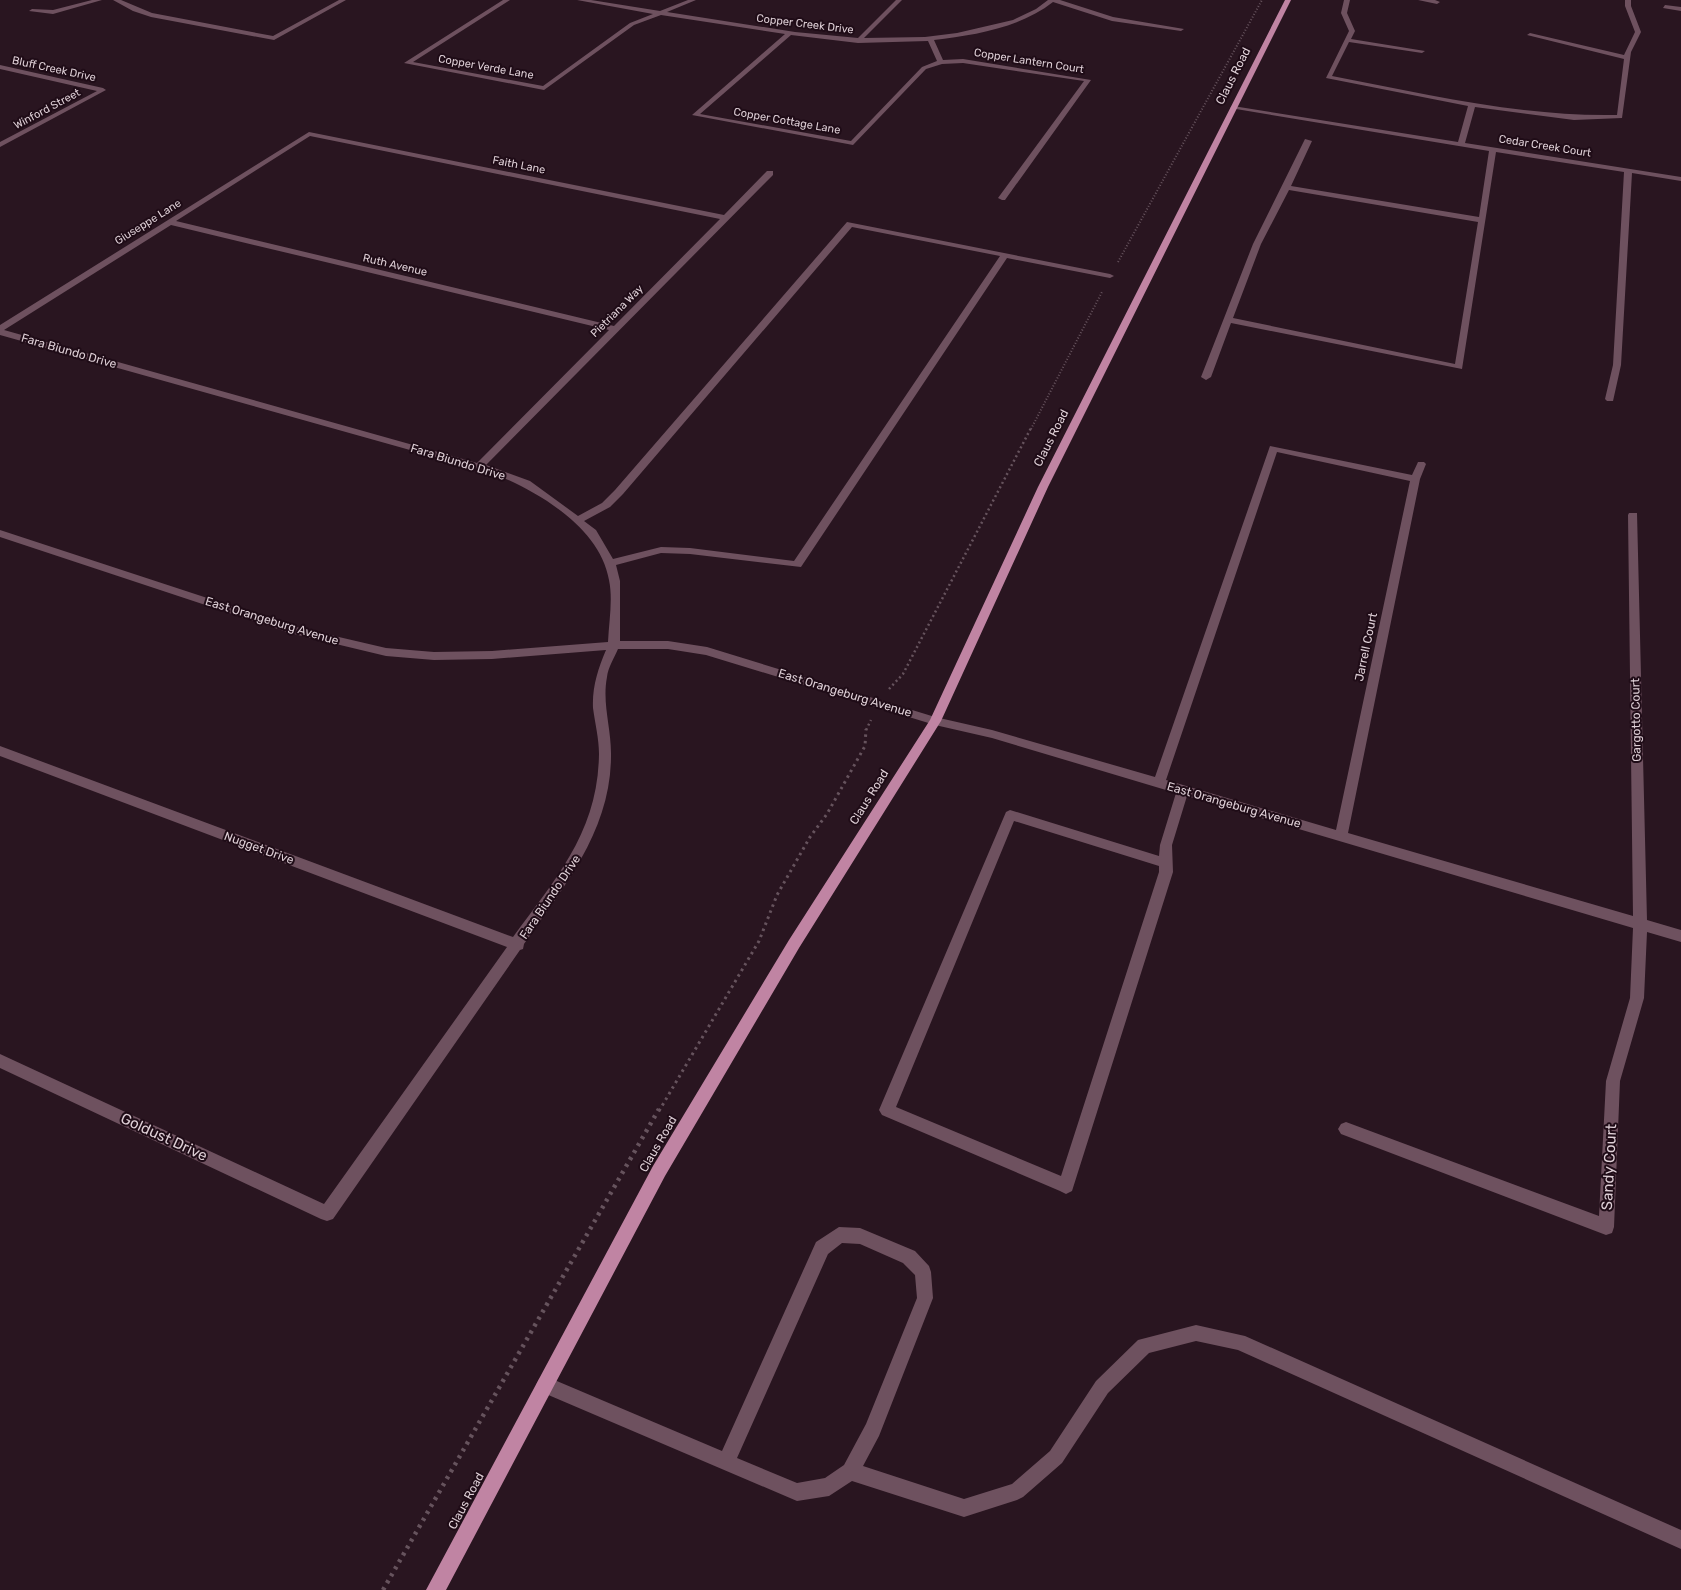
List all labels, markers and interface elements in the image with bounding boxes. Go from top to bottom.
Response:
street label: Copper Creek Drive [756,12,854,36]
street label: Claus Road [1213,45,1253,107]
street label: Copper Lantern Court [973,46,1086,76]
street label: Copper Verde Lane [437,52,535,82]
street label: Bluff Creek Drive [11,54,97,84]
street label: Winford Street [11,86,83,132]
street label: Copper Cottage Lane [733,105,841,137]
street label: Cedar Creek Court [1498,132,1593,160]
street label: Faith Lane [491,154,547,176]
street label: Giuseppe Lane [112,196,184,248]
street label: Ruth Avenue [361,251,429,279]
street label: Pietriana Way [588,282,646,340]
street label: Fara Biundo Drive [20,331,119,371]
street label: Claus Road [1031,407,1071,469]
street label: Fara Biundo Drive [409,441,507,483]
street label: East Orangeburg Avenue [204,594,341,648]
street label: Jarrell Court [1352,611,1380,683]
street label: East Orangeburg Avenue [777,666,914,720]
street label: Gargotto Court [1628,678,1644,762]
street label: Claus Road [847,767,891,827]
street label: East Orangeburg Avenue [1165,779,1303,831]
street label: Nugget Drive [222,829,296,867]
street label: Fara Biundo Drive [517,852,584,942]
street label: Goldust Drive [118,1109,210,1165]
street label: Claus Road [636,1114,680,1174]
street label: Sandy Court [1598,1123,1620,1211]
street label: Claus Road [445,1470,487,1532]

